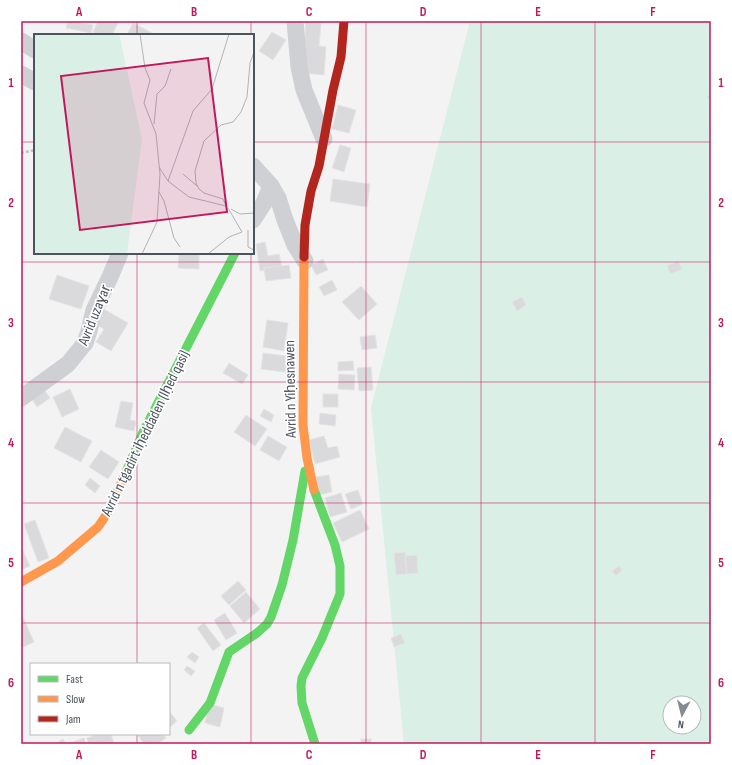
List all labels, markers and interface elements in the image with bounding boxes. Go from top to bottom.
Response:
text: A [75,4,83,20]
text: B [191,4,197,20]
text: C [306,4,313,20]
text: D [420,4,427,20]
text: E [535,4,541,20]
text: F [650,4,656,20]
inset map [34,34,254,254]
text: 1 [8,75,14,91]
text: 1 [718,75,724,91]
text: 2 [8,195,14,211]
text: 2 [718,195,724,211]
street label: Avrid uzaɣaṛ [73,282,115,349]
text: 3 [8,315,14,331]
text: 3 [718,315,724,331]
street label: Avrid n Yiḥesnawen [280,340,301,439]
street label: Avrid n tgadirt iḥeddaden (lḥed qasi) [97,347,194,520]
text: 4 [8,435,14,451]
text: 4 [718,435,724,451]
text: 5 [8,555,14,571]
text: 5 [718,555,724,571]
legend [30,663,170,735]
text: Fast [66,672,83,687]
text: 6 [8,675,14,691]
text: 6 [718,675,724,691]
text: Slow [66,692,85,707]
north arrow [662,695,702,735]
text: Jam [65,712,81,727]
text: N [677,718,685,731]
text: A [75,747,83,763]
text: B [191,747,197,763]
text: C [306,747,313,763]
text: D [420,747,427,763]
text: E [535,747,541,763]
text: F [650,747,656,763]

